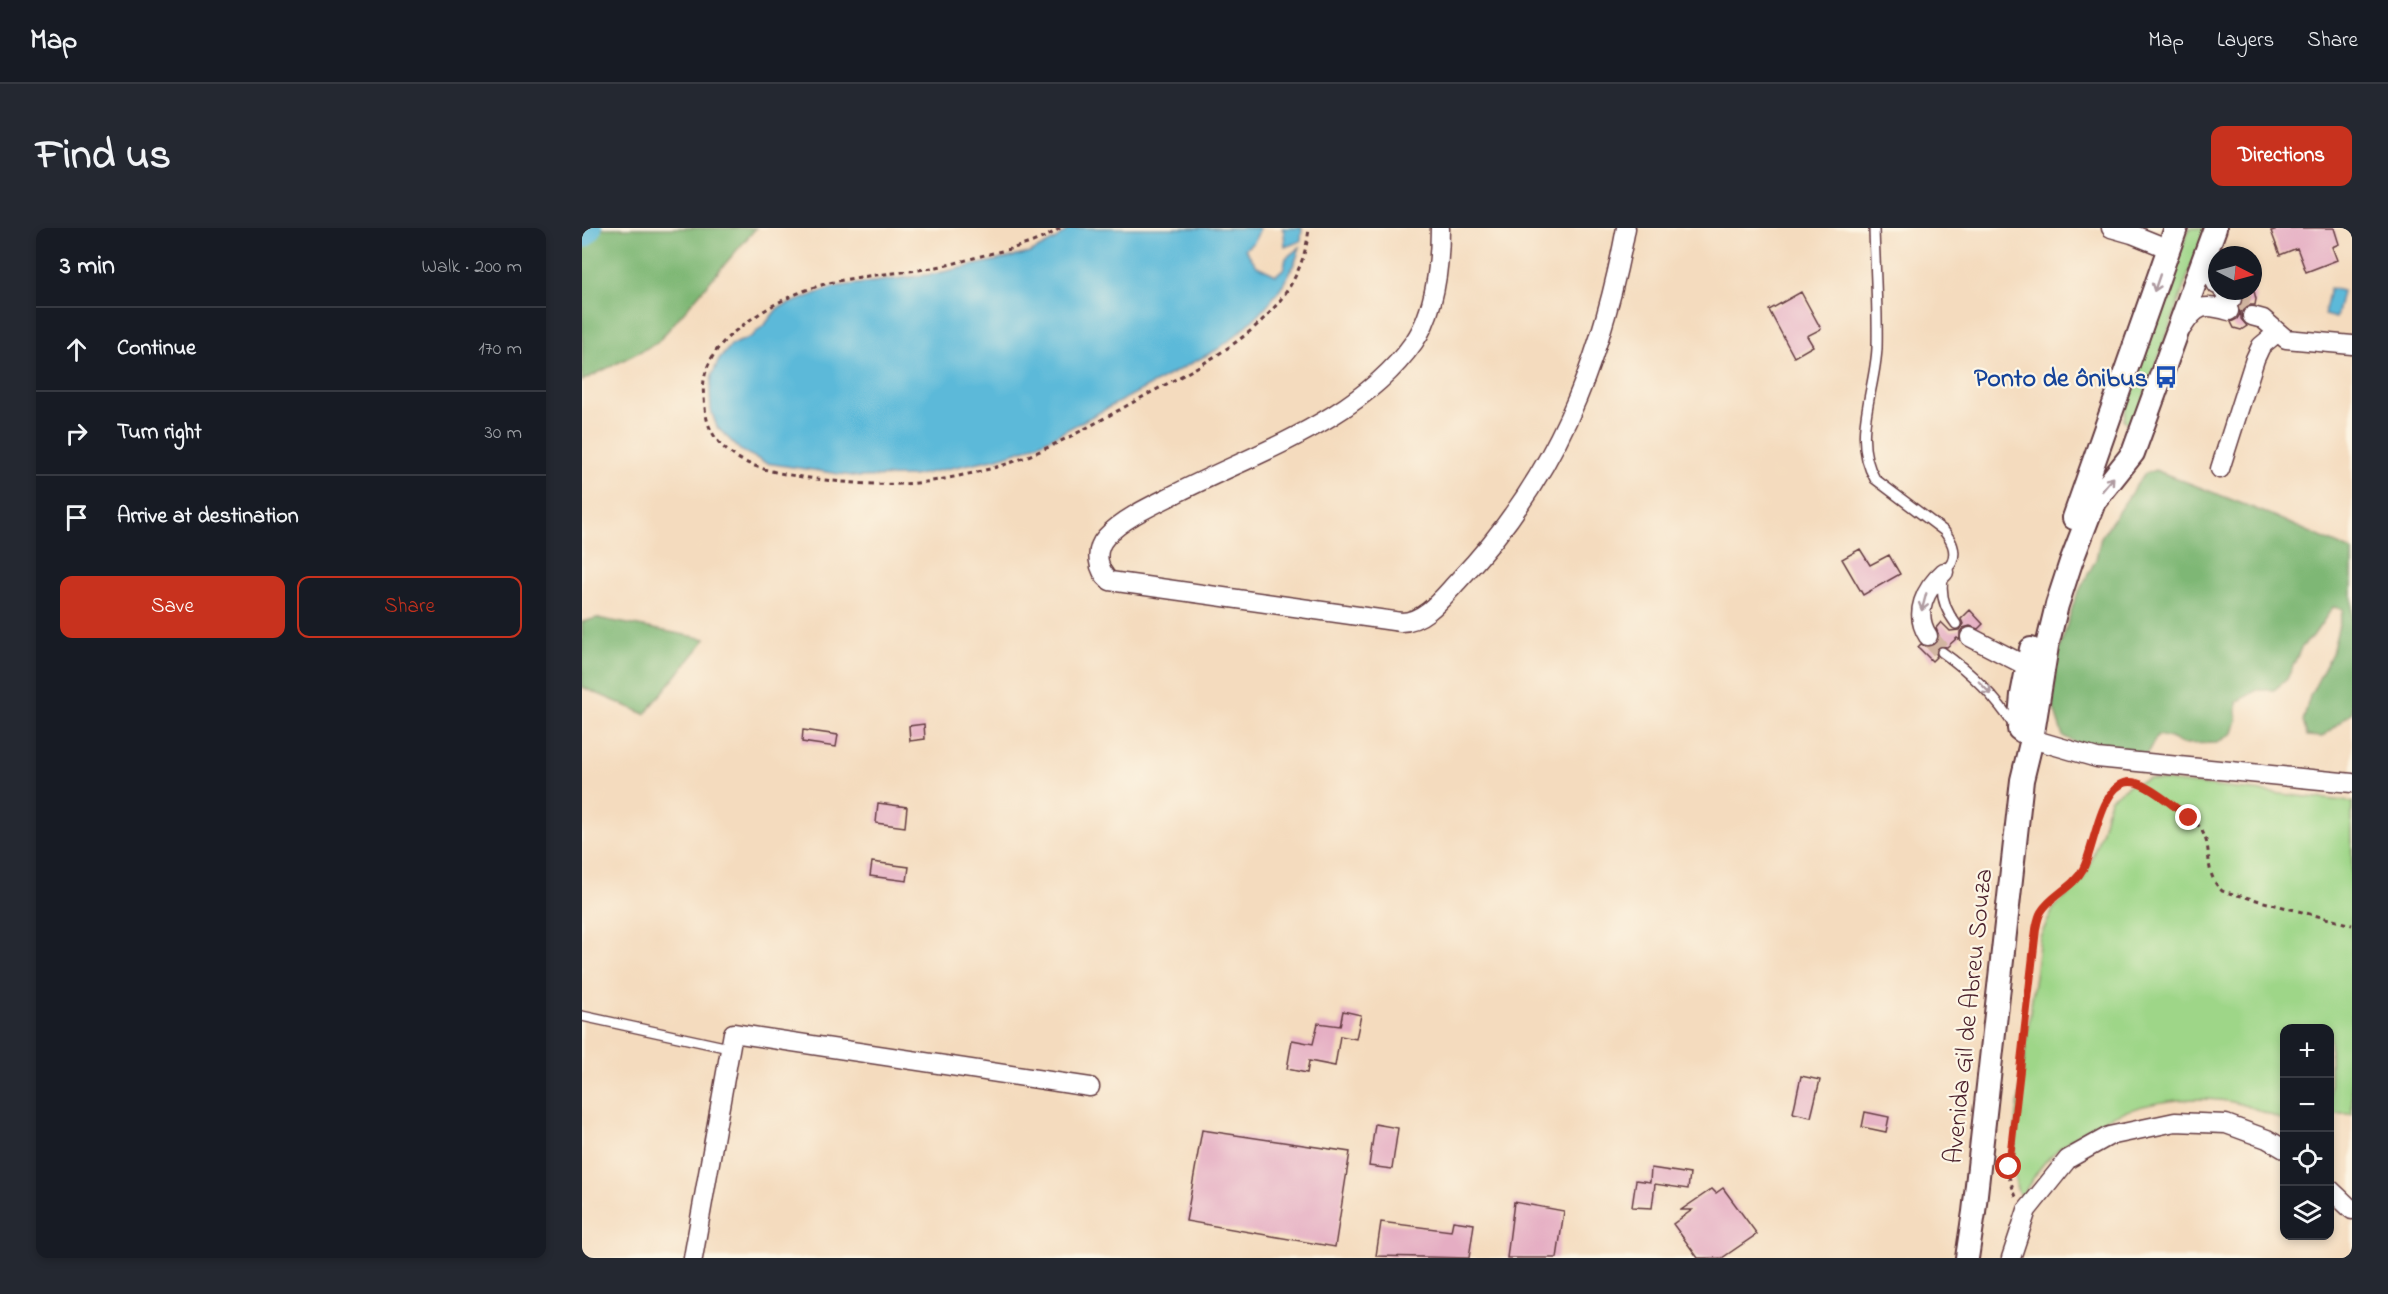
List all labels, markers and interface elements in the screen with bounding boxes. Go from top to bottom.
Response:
text: Map [30,21,77,62]
text: Map [2148,26,2184,56]
text: Layers [2217,26,2274,56]
text: Share [2307,26,2358,56]
text: Find us [36,126,171,187]
button: Directions [2211,126,2352,186]
north arrow [2208,246,2262,300]
text: 3 min [60,248,115,286]
text: Walk · 200 m [422,253,522,282]
one-way arrow [2150,273,2161,292]
icon: ahead [60,333,93,366]
text: Continue [117,333,196,365]
text: 170 m [478,335,522,364]
place label: Ponto de ônibus [1974,361,2148,399]
bus stop icon: Ponto de ônibus [2153,364,2179,390]
icon: right [60,417,93,450]
text: Turn right [117,417,202,449]
text: 30 m [485,419,522,448]
one-way arrow [2101,477,2115,492]
icon: arrive [60,501,93,534]
text: Arrive at destination [117,501,299,533]
button: Save [60,576,285,638]
button: Share [297,576,522,638]
one-way arrow [1918,592,1929,611]
one-way arrow [1978,680,1993,695]
route end [2175,804,2201,830]
street label: Avenida Gil de Abreu Souza [1936,867,2004,1166]
map controls [2280,1024,2334,1240]
button: + [2280,1024,2334,1078]
button: − [2280,1078,2334,1132]
button: locate [2280,1132,2334,1186]
route start [1995,1153,2021,1179]
button: layers [2280,1186,2334,1240]

